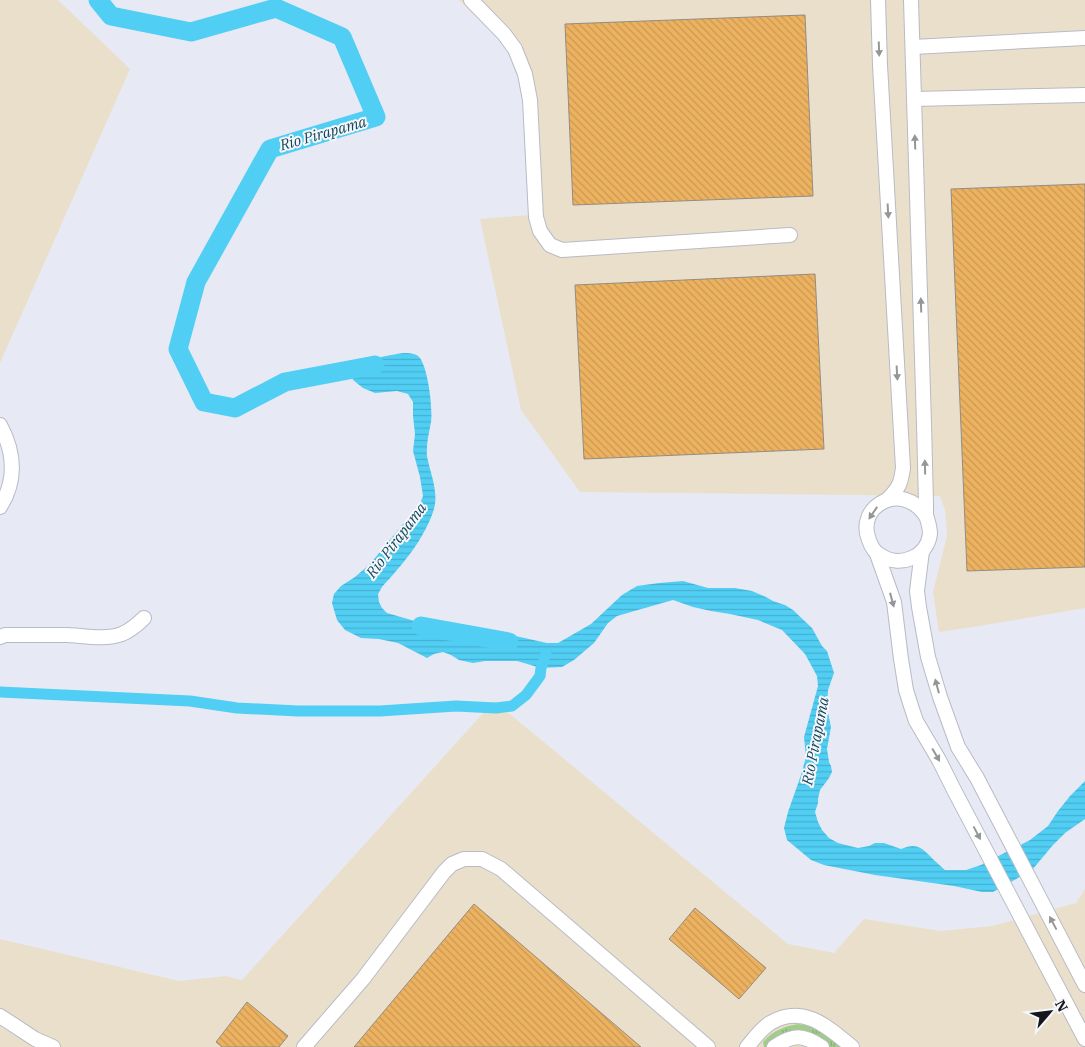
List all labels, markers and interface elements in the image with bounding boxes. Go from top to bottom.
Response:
one-way arrow [875,41,883,57]
water label: Rio Pirapama [277,111,369,155]
one-way arrow [911,134,919,150]
one-way arrow [884,203,892,219]
one-way arrow [916,296,924,312]
one-way arrow [894,365,902,381]
one-way arrow [921,459,929,475]
water label: Rio Pirapama [361,498,431,582]
one-way arrow [868,506,878,520]
one-way arrow [888,593,896,608]
one-way arrow [933,678,941,693]
water label: Rio Pirapama [797,695,833,788]
one-way arrow [931,748,940,761]
one-way arrow [973,826,981,841]
one-way arrow [1049,916,1057,931]
north arrow [1025,987,1075,1037]
text: N [1051,997,1072,1015]

